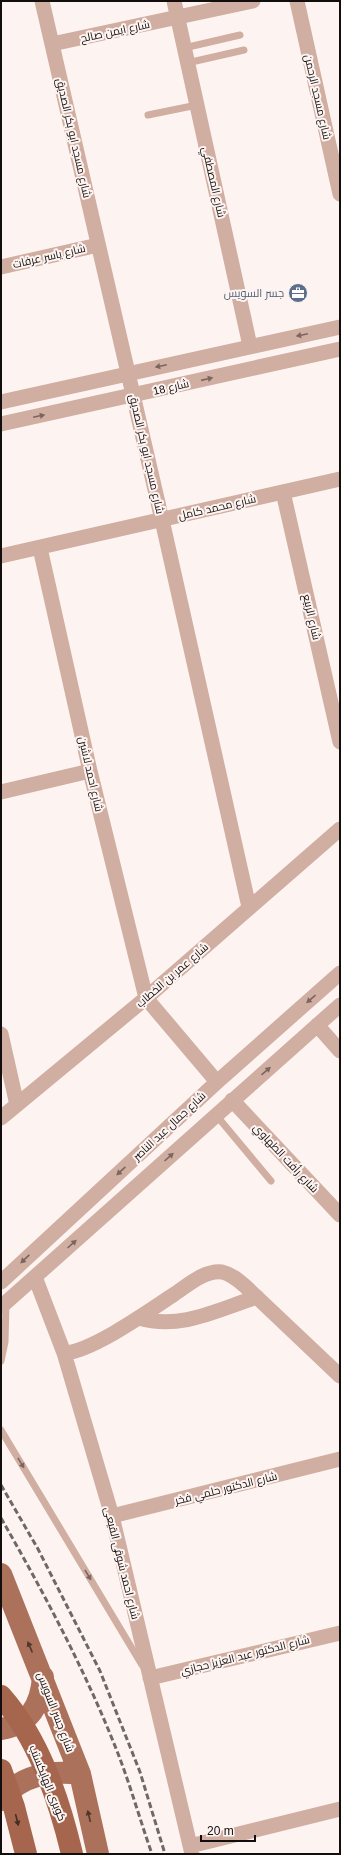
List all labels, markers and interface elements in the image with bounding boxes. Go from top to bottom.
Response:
street label: شارع ايمن صالح [79,18,151,46]
street label: شارع مسجد الرحمن [300,53,334,141]
street label: شارع مسجد ابو بكر الصديق [52,77,94,199]
street label: شارع المصطفي [197,145,228,219]
street label: شارع ياسر عرفات [11,242,87,272]
office icon: جسر السويس [287,282,309,304]
place label: جسر السويس [224,287,284,300]
one-way arrow [296,332,308,338]
one-way arrow [155,364,167,370]
one-way arrow [201,376,213,382]
street label: شارع 18 [152,377,191,399]
street label: شارع مسجد ابو بكر الصديق [125,393,167,515]
one-way arrow [33,413,45,419]
street label: شارع محمد كامل [177,492,257,524]
street label: شارع الربيع [299,593,323,642]
street label: شارع احمد لاشين [75,735,105,813]
street label: شارع عمر بن الخطاب [134,941,212,1011]
one-way arrow [305,994,316,1003]
one-way arrow [260,1066,271,1075]
street label: شارع جمال عبد الناصر [130,1089,209,1165]
street label: شارع رأفت الطهاوي [249,1120,322,1197]
one-way arrow [164,1153,173,1162]
one-way arrow [116,1166,126,1175]
one-way arrow [67,1239,77,1249]
one-way arrow [21,1254,30,1263]
one-way arrow [17,1458,25,1468]
street label: شارع الدكتور حلمي فخر [173,1469,279,1510]
street label: شارع احمد شوقى القيعى [100,1506,142,1621]
one-way arrow [84,1570,92,1580]
street label: شارع الدكتور عبد العزيز حجازي [179,1633,311,1680]
one-way arrow [27,1641,33,1652]
street label: شارع جسر السويس [33,1670,77,1754]
street label: كوبرى الهايكستب [26,1743,69,1823]
one-way arrow [86,1810,92,1822]
one-way arrow [15,1814,21,1826]
scale bar [201,1817,255,1843]
text: 20 m [207,1824,234,1838]

